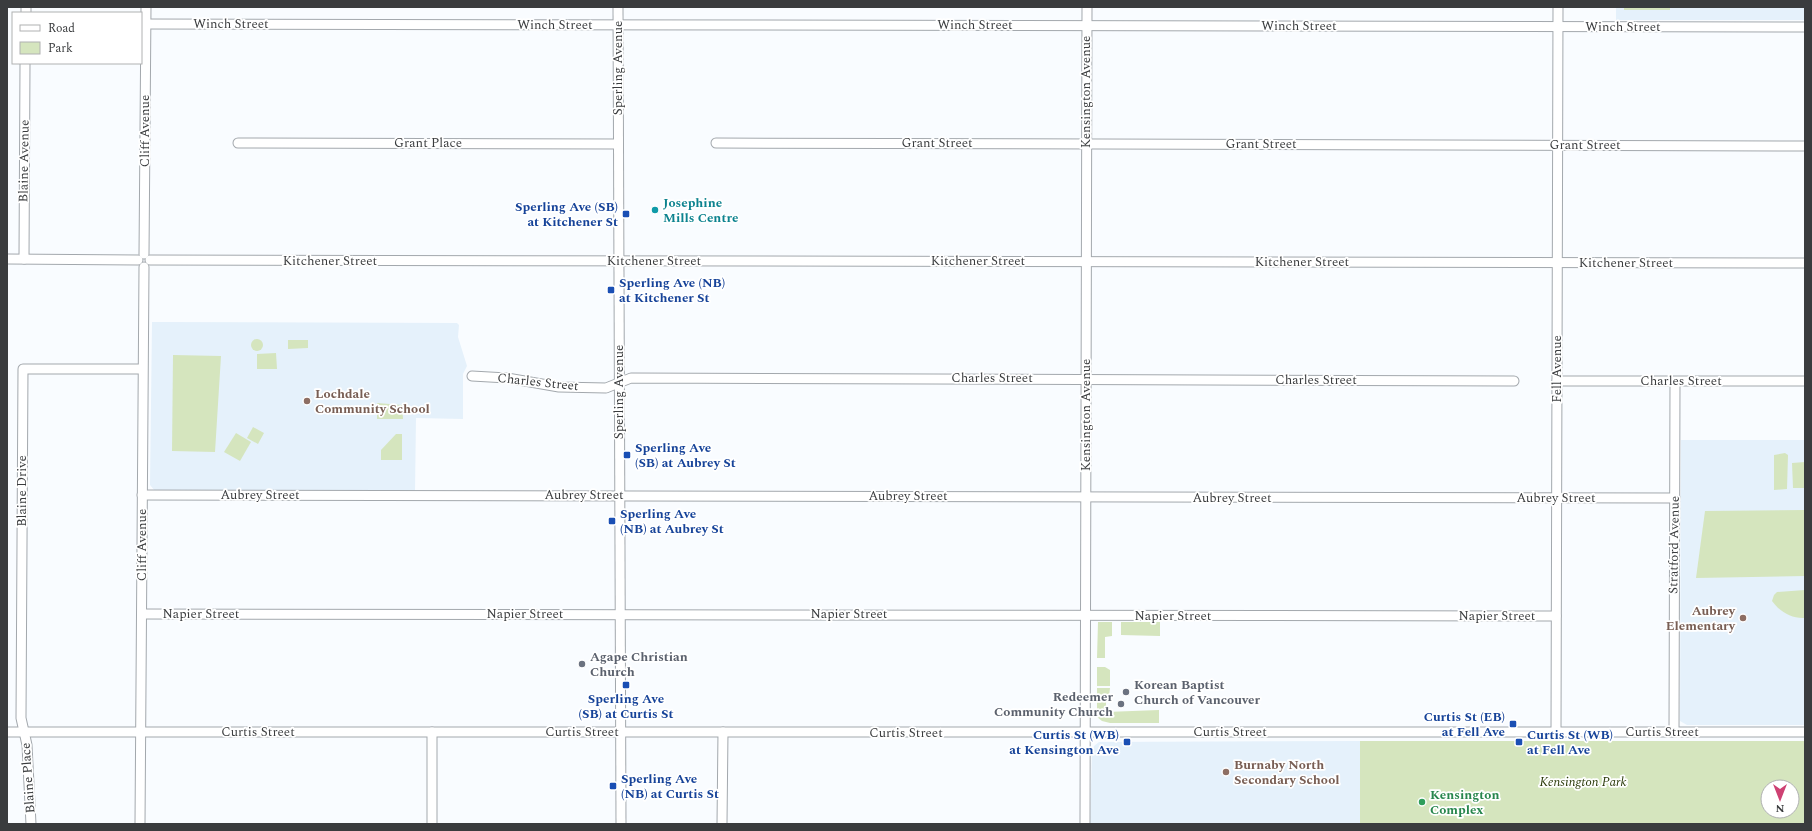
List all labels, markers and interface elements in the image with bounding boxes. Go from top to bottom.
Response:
legend [12,12,142,64]
street label: Winch Street [193,14,269,34]
street label: Winch Street [517,15,593,35]
street label: Winch Street [937,15,1013,35]
street label: Winch Street [1261,16,1337,36]
street label: Winch Street [1585,17,1661,37]
text: Road [48,19,75,38]
street label: Sperling Avenue [608,21,628,115]
street label: Kensington Avenue [1076,36,1096,148]
text: Park [48,39,73,58]
street label: Cliff Avenue [135,95,155,167]
street label: Blaine Avenue [13,119,35,203]
street label: Grant Place [394,133,462,153]
street label: Grant Street [901,133,973,153]
street label: Grant Street [1225,134,1297,154]
street label: Grant Street [1549,135,1621,155]
place label: Josephine Mills Centre [663,193,738,228]
place label: Sperling Ave (SB) at Kitchener St [515,197,618,232]
marker: Josephine Mills Centre [650,205,660,215]
marker: Sperling Ave (SB) at Kitchener St [621,209,631,219]
street label: Kitchener Street [283,251,378,271]
street label: Kitchener Street [607,251,702,271]
street label: Kitchener Street [931,251,1026,271]
street label: Kitchener Street [1255,252,1350,272]
street label: Kitchener Street [1579,253,1674,273]
place label: Sperling Ave (NB) at Kitchener St [619,273,725,308]
marker: Sperling Ave (NB) at Kitchener St [606,285,616,295]
street label: Fell Avenue [1547,335,1567,403]
street label: Sperling Avenue [609,345,629,439]
street label: Kensington Avenue [1076,359,1096,471]
street label: Charles Street [496,368,580,396]
street label: Charles Street [951,368,1033,388]
street label: Charles Street [1275,370,1357,390]
street label: Charles Street [1640,371,1722,391]
place label: Lochdale Community School [315,384,430,419]
marker: Lochdale Community School [302,396,312,406]
place label: Sperling Ave (SB) at Aubrey St [635,438,736,473]
marker: Sperling Ave (SB) at Aubrey St [622,450,632,460]
street label: Blaine Drive [12,455,32,527]
street label: Aubrey Street [220,485,300,505]
street label: Aubrey Street [544,485,624,505]
street label: Aubrey Street [868,486,948,506]
street label: Aubrey Street [1192,488,1272,508]
street label: Aubrey Street [1516,488,1596,508]
street label: Stratford Avenue [1663,496,1685,594]
place label: Sperling Ave (NB) at Aubrey St [620,504,724,539]
street label: Cliff Avenue [132,509,152,581]
marker: Sperling Ave (NB) at Aubrey St [607,516,617,526]
place label: Aubrey Elementary [1666,601,1736,636]
street label: Napier Street [163,604,240,624]
street label: Napier Street [487,604,564,624]
street label: Napier Street [811,604,888,624]
street label: Napier Street [1135,606,1212,626]
street label: Napier Street [1459,606,1536,626]
marker: Aubrey Elementary [1738,613,1748,623]
place label: Agape Christian Church [590,647,688,682]
marker: Agape Christian Church [577,659,587,669]
place label: Korean Baptist Church of Vancouver [1134,675,1261,710]
marker: Sperling Ave (SB) at Curtis St [621,680,631,690]
place label: Redeemer Community Church [994,687,1113,722]
marker: Korean Baptist Church of Vancouver [1121,687,1131,697]
place label: Sperling Ave (SB) at Curtis St [579,689,673,724]
marker: Redeemer Community Church [1116,699,1126,709]
place label: Curtis St (EB) at Fell Ave [1424,707,1505,742]
marker: Curtis St (EB) at Fell Ave [1508,719,1518,729]
street label: Curtis Street [221,722,295,742]
street label: Curtis Street [545,722,619,742]
street label: Curtis Street [1193,722,1267,742]
street label: Curtis Street [1625,722,1699,742]
street label: Curtis Street [869,723,943,743]
place label: Curtis St (WB) at Kensington Ave [1009,725,1119,760]
place label: Curtis St (WB) at Fell Ave [1527,725,1613,760]
marker: Curtis St (WB) at Kensington Ave [1122,737,1132,747]
marker: Curtis St (WB) at Fell Ave [1514,737,1524,747]
street label: Blaine Place [16,742,40,814]
place label: Burnaby North Secondary School [1234,755,1339,790]
marker: Burnaby North Secondary School [1221,767,1231,777]
place label: Sperling Ave (NB) at Curtis St [621,769,719,804]
park label: Kensington Park [1539,772,1627,792]
north arrow [1760,779,1800,819]
marker: Sperling Ave (NB) at Curtis St [608,781,618,791]
place label: Kensington Complex [1430,785,1499,820]
marker: Kensington Complex [1417,797,1427,807]
text: N [1775,800,1784,817]

